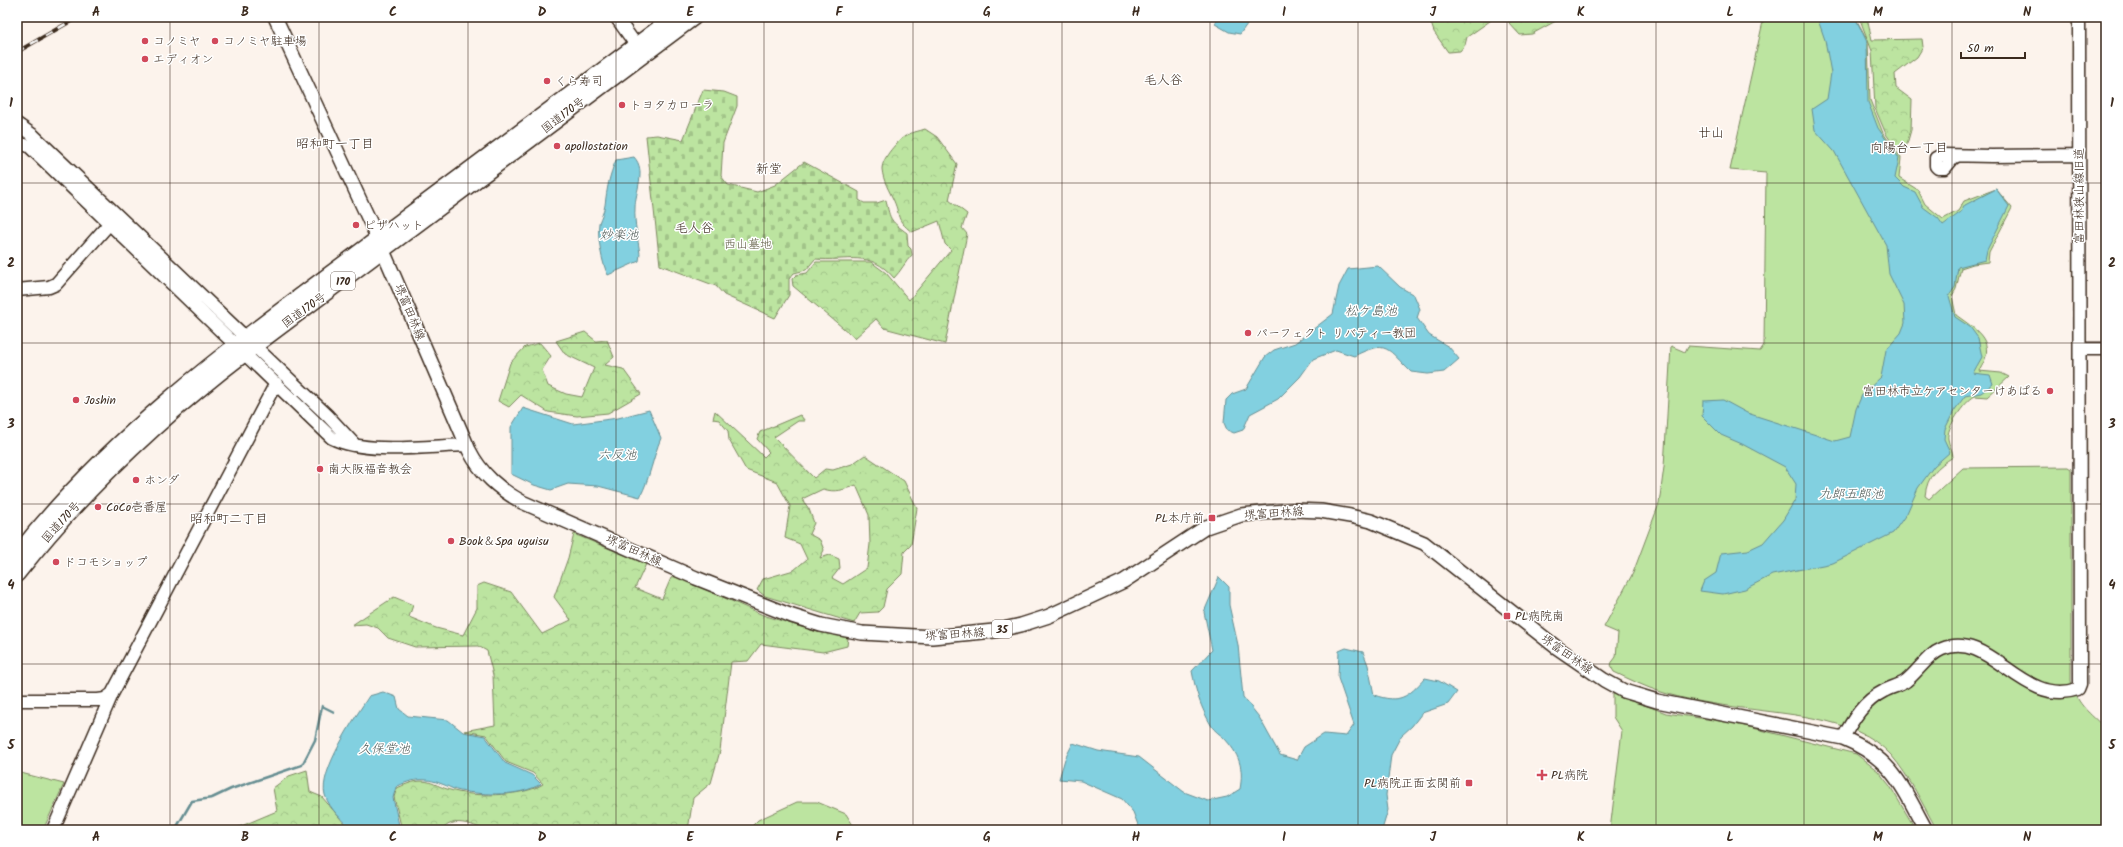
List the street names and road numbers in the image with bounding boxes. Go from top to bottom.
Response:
street label: 国道170号 [537,92,590,138]
street label: 富田林狭山線旧道 [2070,148,2089,244]
road number: 170 [331,272,355,290]
street label: 堺富田林線 [389,281,430,344]
street label: 国道170号 [278,288,331,333]
street label: 国道170号 [37,497,86,548]
street label: 堺富田林線 [1243,502,1305,525]
street label: 堺富田林線 [603,530,665,571]
road number: 35 [992,620,1012,638]
street label: 堺富田林線 [924,623,986,646]
street label: 堺富田林線 [1537,629,1597,679]

